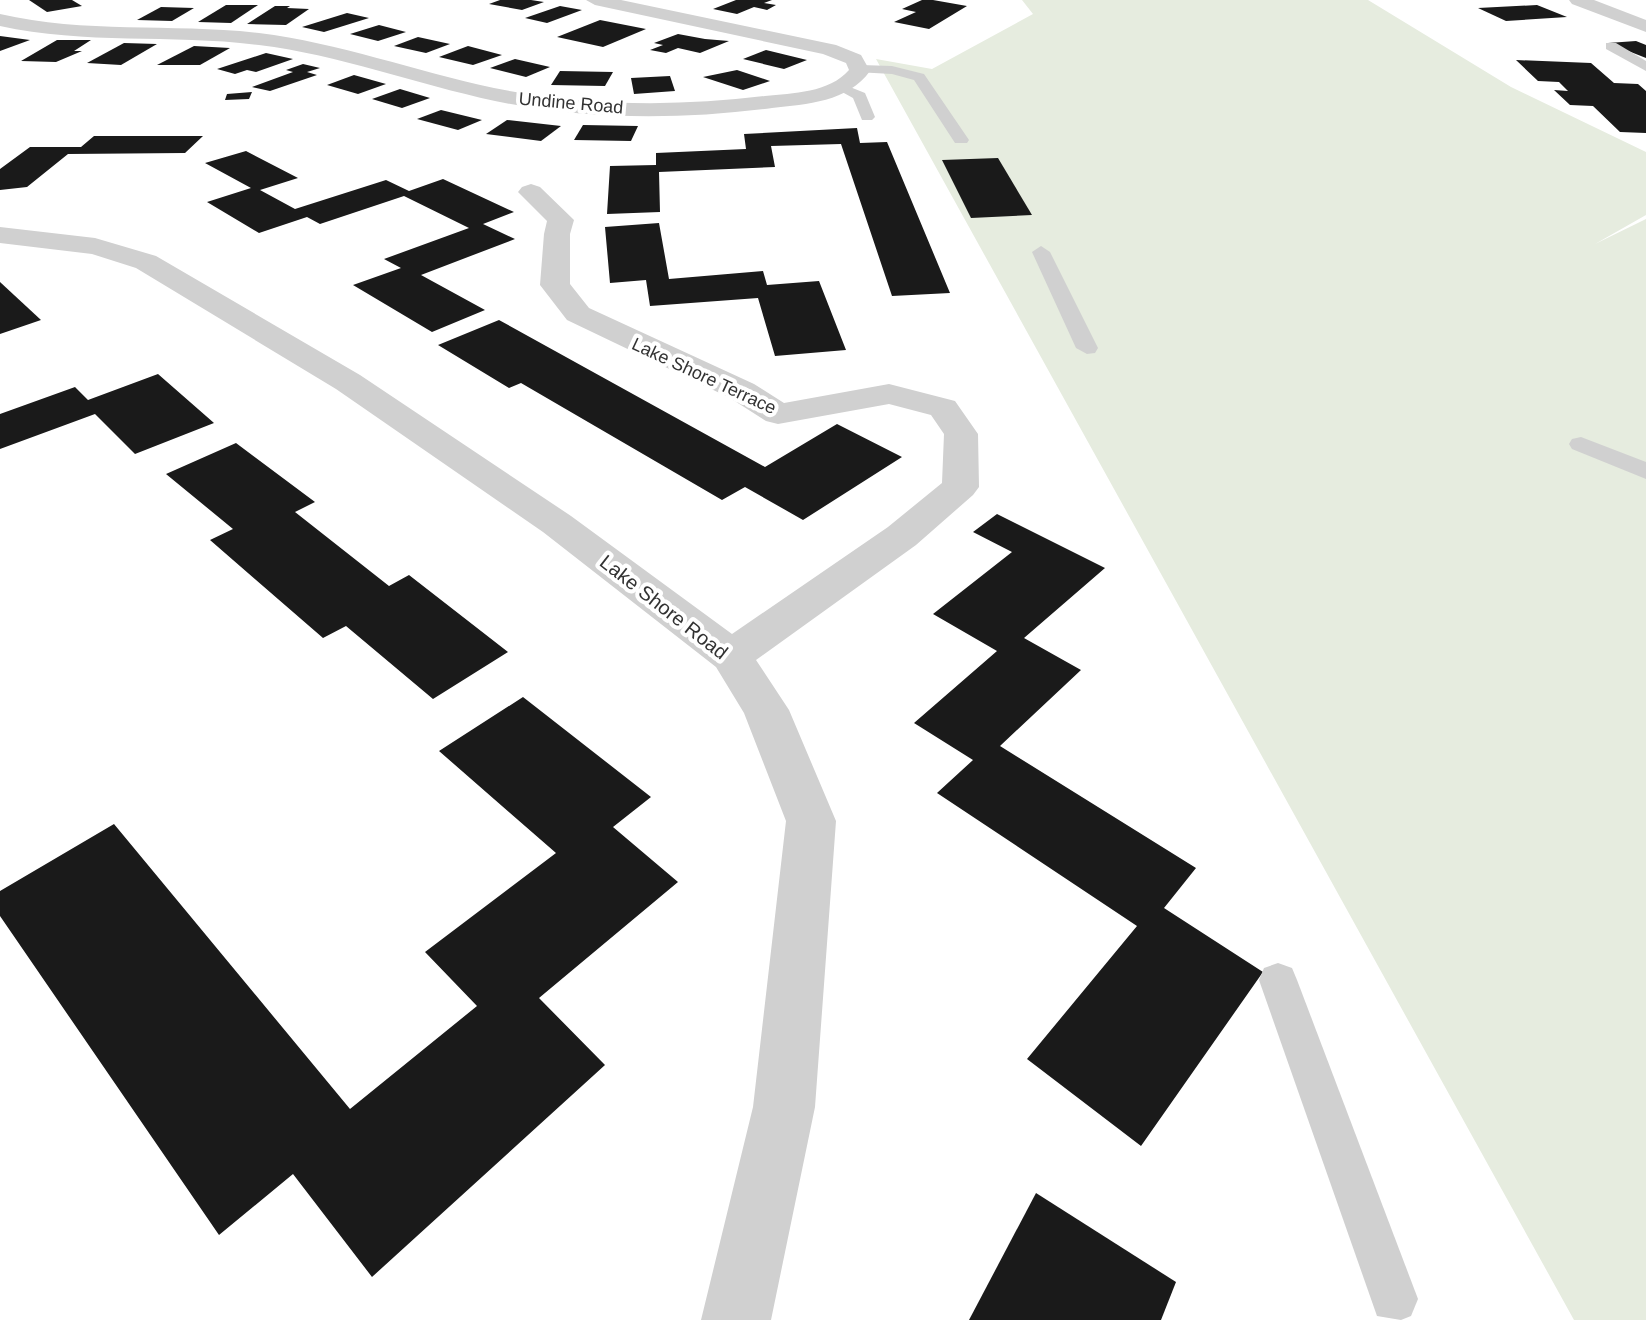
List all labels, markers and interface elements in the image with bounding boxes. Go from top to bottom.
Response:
street label: Undine Road [518,88,624,118]
street label: Lake Shore Terrace [629,334,779,418]
street label: Lake Shore Road [596,550,732,664]

